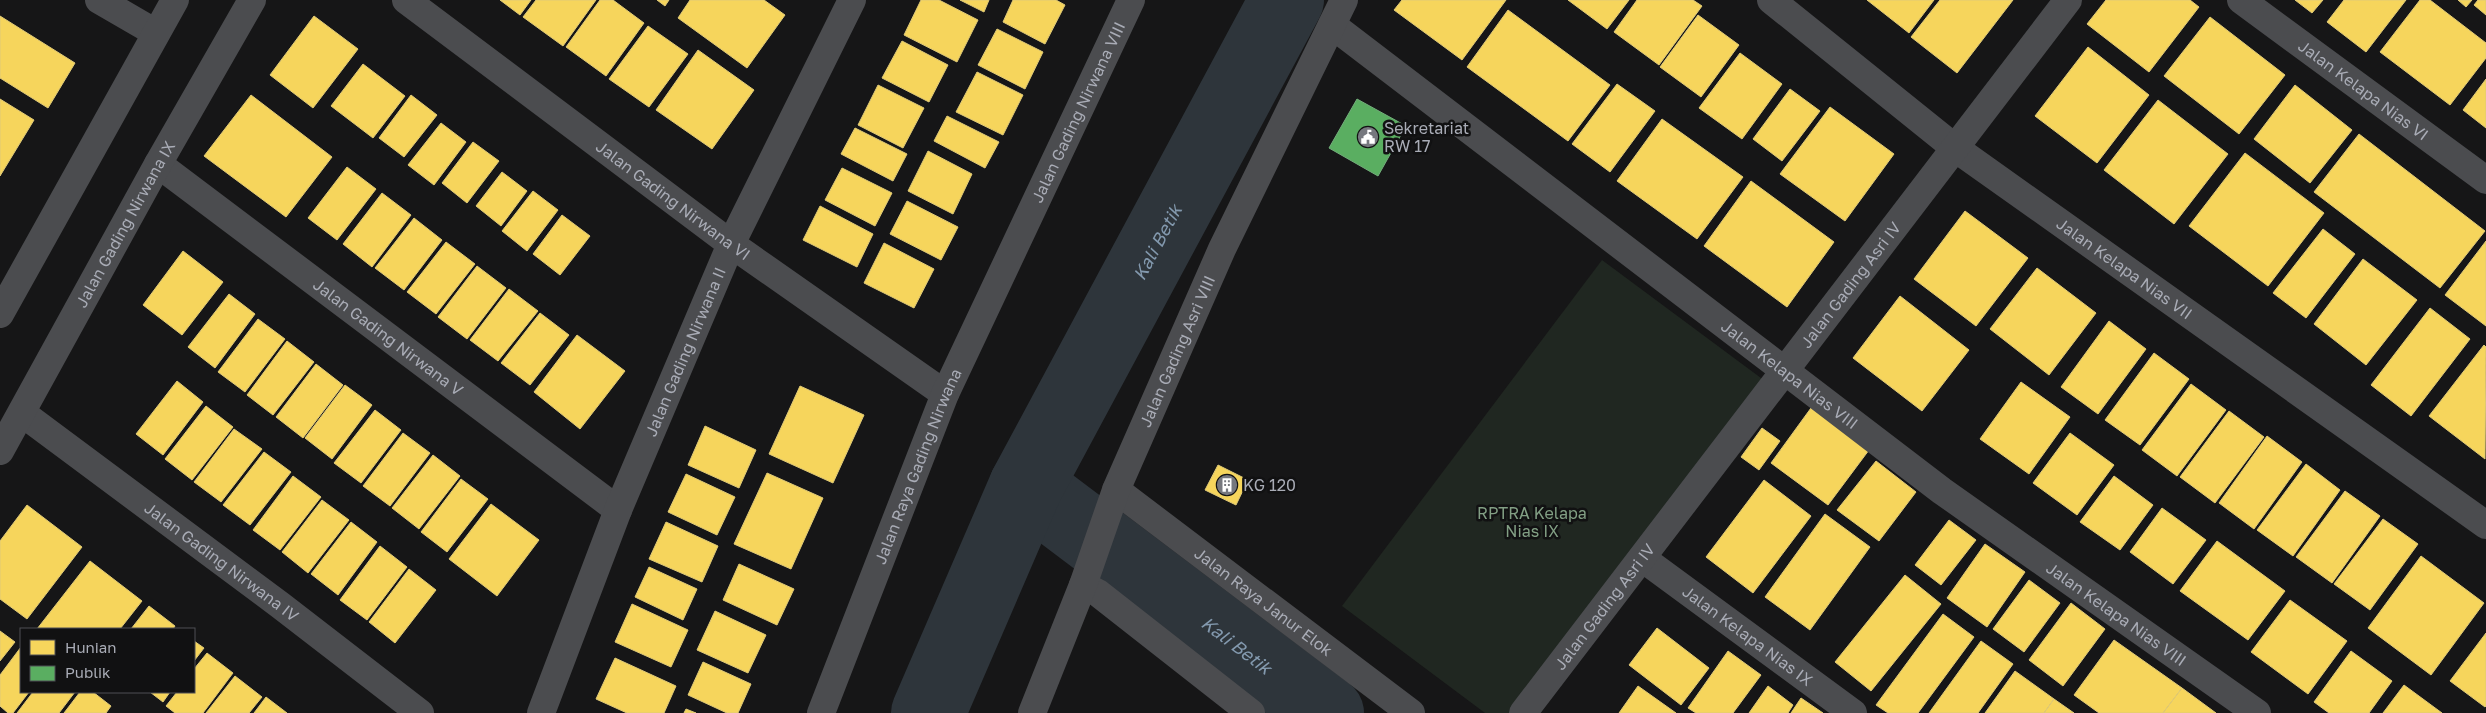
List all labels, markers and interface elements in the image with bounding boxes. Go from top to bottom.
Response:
street label: Jalan Gading Nirwana VIII [1027,18,1129,206]
street label: Jalan Kelapa Nias VI [2294,36,2433,144]
place label: Sekretariat RW 17 [1384,118,1469,156]
public building icon: Sekretariat RW 17 [1356,125,1380,149]
street label: Jalan Gading Nirwana VI [592,136,754,264]
street label: Jalan Gading Nirwana IX [71,137,179,311]
water label: Kali Betik [1128,199,1187,284]
street label: Jalan Kelapa Nias VII [2053,213,2196,323]
street label: Jalan Gading Asri IV [1796,217,1905,352]
street label: Jalan Gading Nirwana II [640,264,730,439]
street label: Jalan Gading Asri VIII [1135,272,1219,430]
street label: Jalan Gading Nirwana V [309,274,467,400]
street label: Jalan Kelapa Nias VIII [1717,316,1862,433]
street label: Jalan Raya Gading Nirwana [870,365,966,567]
building icon: KG 120 [1215,473,1239,497]
place label: KG 120 [1243,475,1296,495]
street label: Jalan Gading Nirwana IV [141,498,303,626]
park label: RPTRA Kelapa Nias IX [1477,503,1587,541]
street label: Jalan Gading Asri IV [1550,539,1659,674]
street label: Jalan Raya Janur Elok [1190,543,1337,660]
street label: Jalan Kelapa Nias VIII [2042,558,2190,670]
street label: Jalan Kelapa Nias IX [1679,581,1817,690]
water label: Kali Betik [1197,611,1278,680]
legend [20,628,195,693]
text: Hunian [65,638,116,656]
text: Publik [65,663,111,681]

